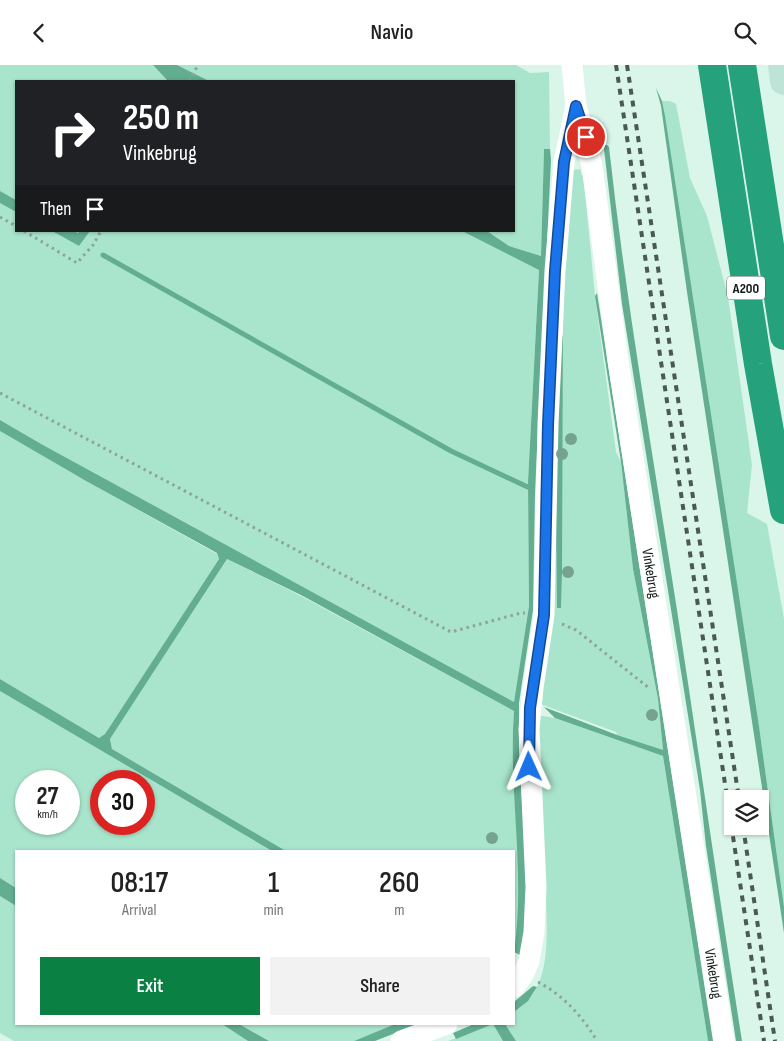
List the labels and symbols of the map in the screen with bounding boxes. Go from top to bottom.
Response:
pin [565,116,607,158]
road number: A200 [727,277,765,299]
street label: Vinkebrug [637,547,664,600]
position arrow [502,740,554,792]
speed limit sign: 30 [90,770,155,835]
street label: Vinkebrug [700,947,726,1000]

